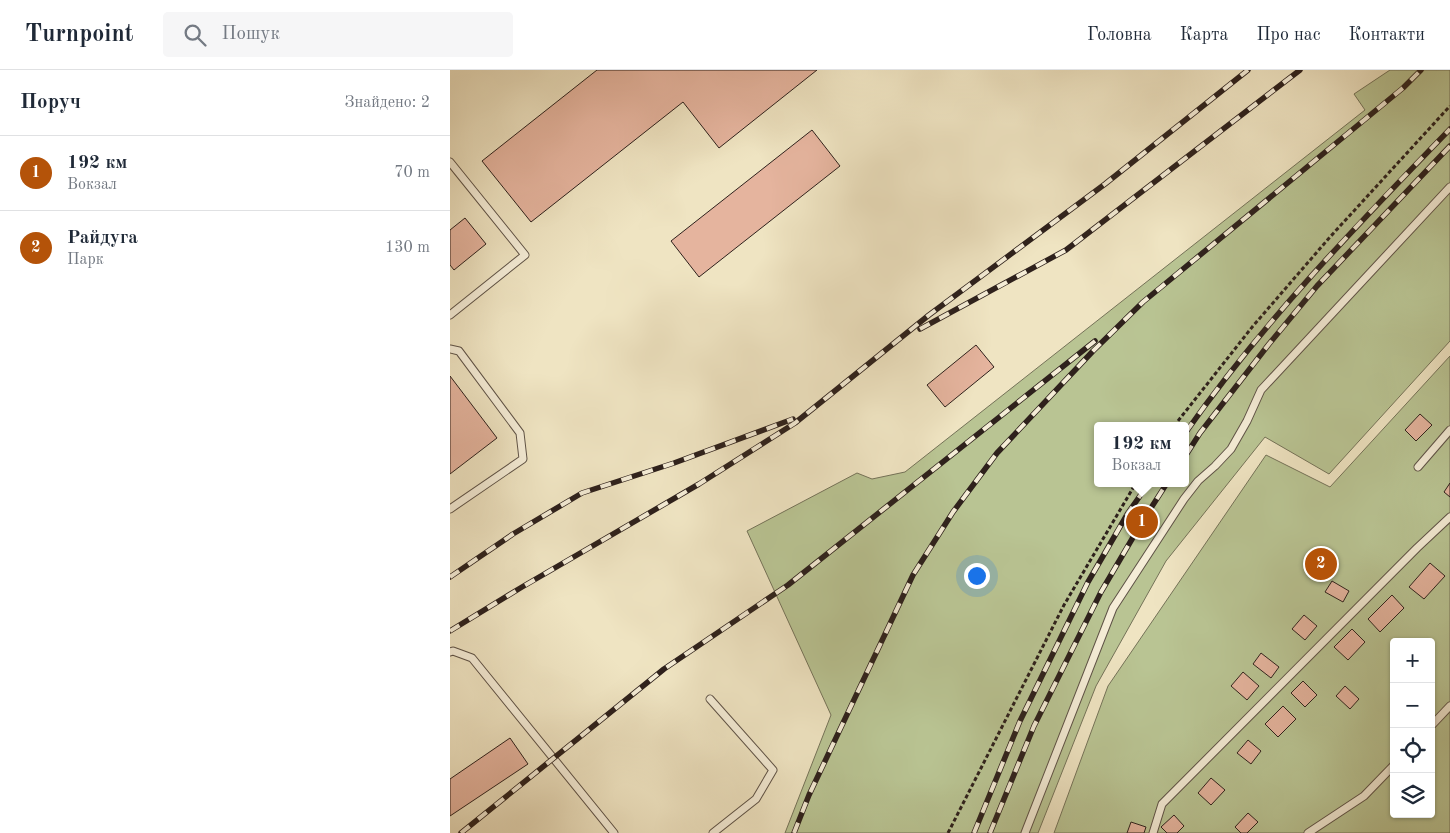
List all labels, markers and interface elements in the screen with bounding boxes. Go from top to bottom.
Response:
search box [163,12,513,57]
icon: search [181,21,209,49]
text: Turnpoint [25,23,133,47]
text: Пошук [221,25,280,44]
text: Головна [1087,26,1152,44]
text: Карта [1180,26,1228,44]
text: Про нас [1256,26,1321,44]
text: Контакти [1349,26,1425,44]
text: Поруч [20,92,81,113]
text: Знайдено: 2 [345,95,430,111]
text: 192 км [67,154,128,173]
text: 1 [31,165,41,181]
text: 70 m [394,165,430,181]
text: Вокзал [67,177,117,193]
text: Райдуга [67,229,138,248]
text: 2 [31,240,41,256]
text: 130 m [385,240,430,256]
text: Парк [67,252,104,268]
popup [1094,422,1189,487]
text: 192 км [1111,435,1172,454]
text: Вокзал [1111,458,1161,474]
pin: 1 [1126,503,1158,541]
pin: 2 [1305,545,1337,583]
your location [964,563,990,589]
map controls [1390,638,1435,818]
button: + [1390,638,1435,683]
button: − [1390,683,1435,728]
button: locate [1390,728,1435,773]
button: layers [1390,773,1435,818]

